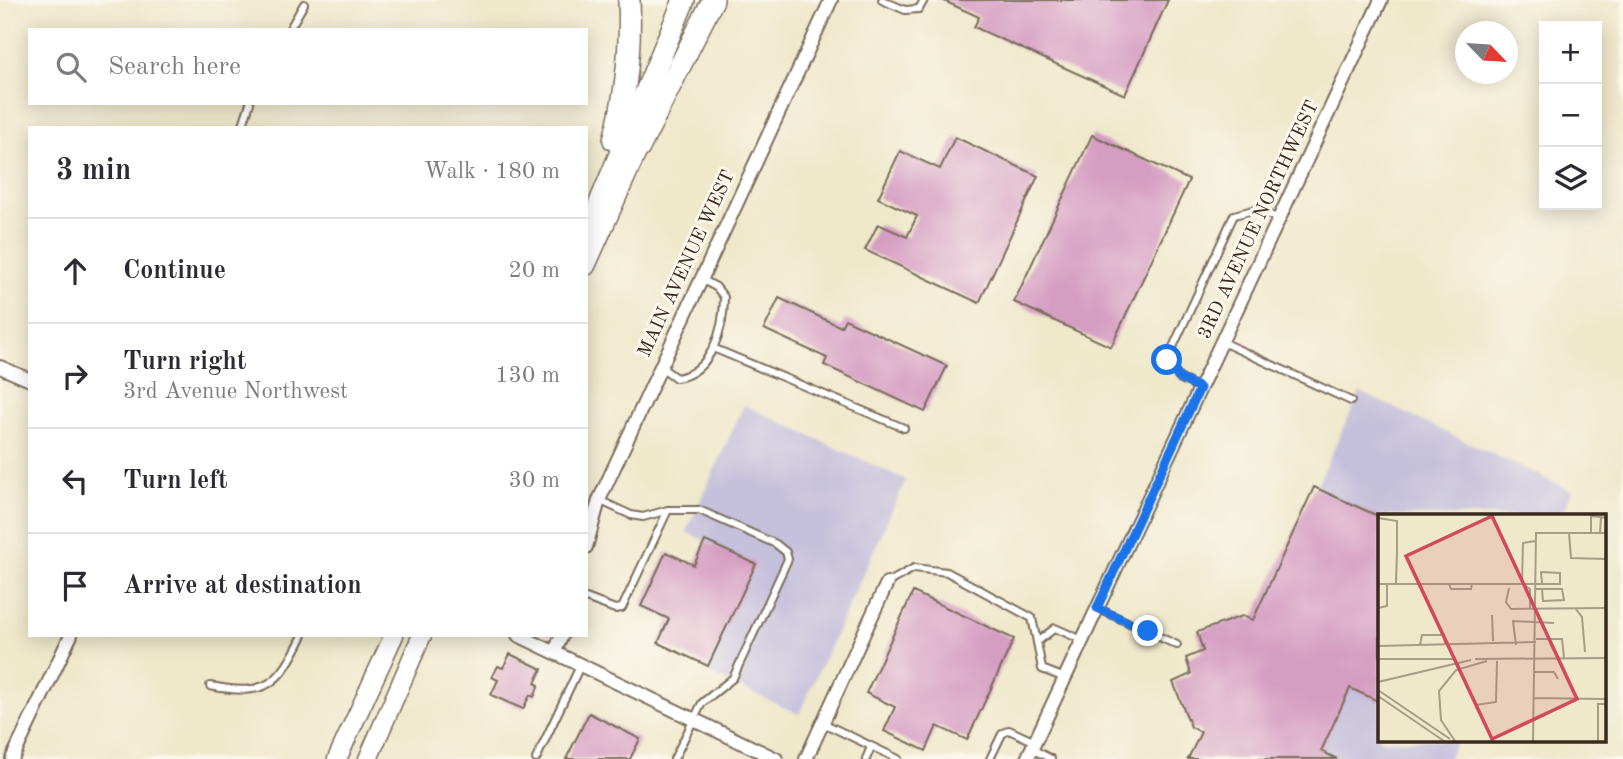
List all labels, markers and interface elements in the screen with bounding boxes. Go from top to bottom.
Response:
north arrow [1455,21,1518,84]
map controls [1539,21,1602,210]
button: + [1539,21,1602,84]
search box [28,28,588,105]
icon: search [52,48,90,86]
text: Search here [108,54,241,80]
button: − [1539,84,1602,147]
street label: 3RD AVENUE NORTHWEST [1196,98,1323,342]
button: layers [1539,147,1602,210]
text: 3 min [56,156,131,186]
text: Walk · 180 m [424,160,560,183]
street label: MAIN AVENUE WEST [636,168,739,360]
icon: ahead [56,252,94,290]
text: Continue [123,258,226,284]
text: 20 m [509,259,560,282]
route start [1151,344,1182,375]
text: Turn right [123,349,246,375]
icon: right [56,357,94,395]
text: 130 m [495,364,560,387]
text: 3rd Avenue Northwest [123,380,348,403]
icon: left [56,462,94,500]
text: Turn left [123,468,228,494]
text: 30 m [509,469,560,492]
inset map [1378,514,1606,742]
icon: arrive [56,567,94,605]
text: Arrive at destination [123,573,362,599]
route end [1132,615,1163,646]

